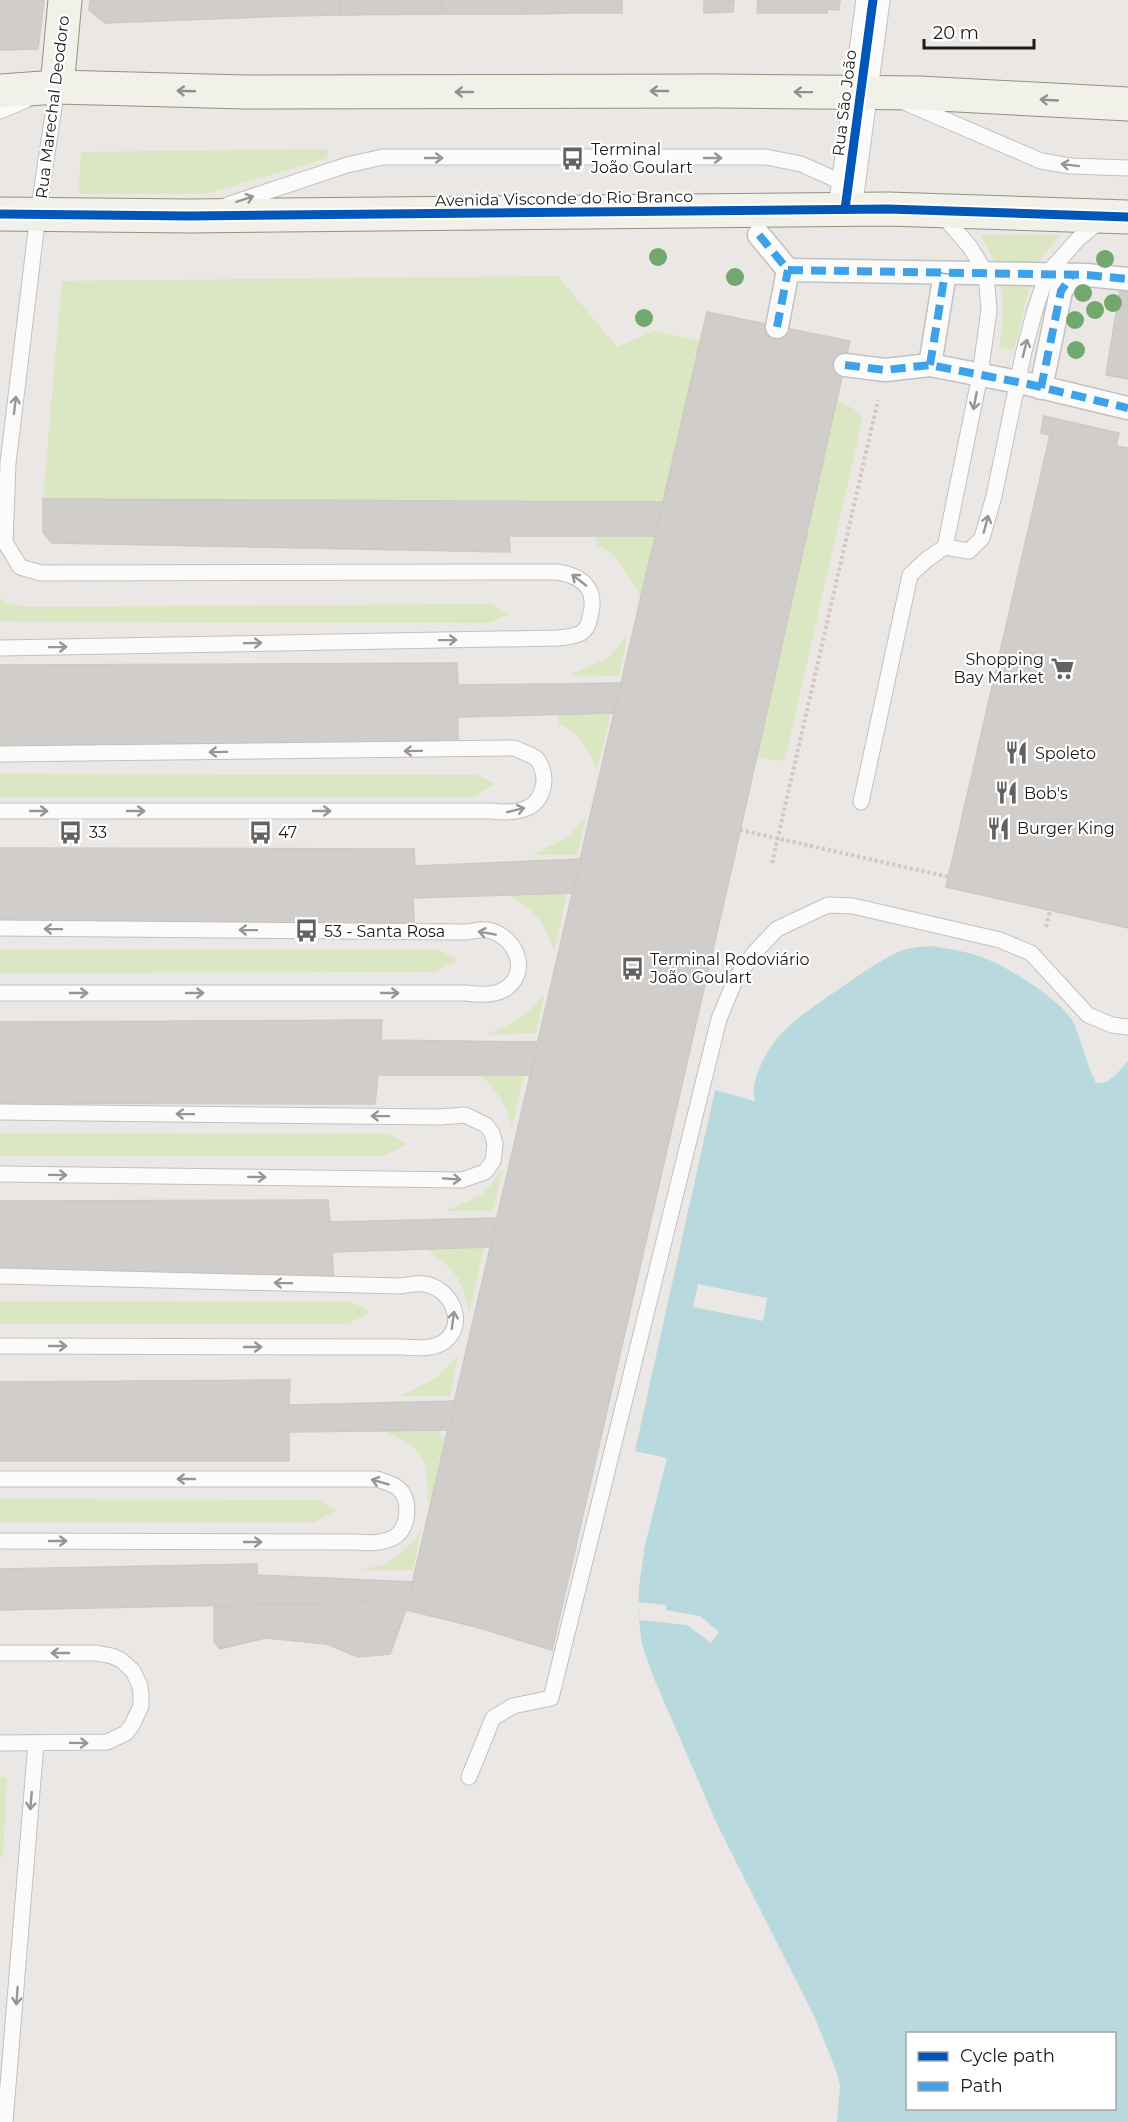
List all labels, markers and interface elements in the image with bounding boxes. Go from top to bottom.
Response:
scale bar [924,12,1034,50]
street label: Rua Marechal Deodoro [32,14,73,200]
text: 20 m [933,22,979,44]
street label: Rua São João [829,49,860,157]
one-way arrow [177,85,197,96]
one-way arrow [650,85,670,97]
one-way arrow [455,86,475,98]
one-way arrow [793,86,813,98]
one-way arrow [1039,94,1059,105]
place label: Terminal João Goulart [590,140,693,177]
bus stop icon: Terminal João Goulart [560,145,586,171]
one-way arrow [424,152,444,164]
one-way arrow [703,152,723,164]
one-way arrow [1060,159,1080,170]
street label: Avenida Visconde do Rio Branco [435,187,693,210]
one-way arrow [235,193,254,204]
one-way arrow [1020,338,1032,357]
one-way arrow [969,390,980,410]
one-way arrow [10,396,21,416]
one-way arrow [981,515,993,534]
one-way arrow [571,574,587,587]
one-way arrow [438,634,458,646]
one-way arrow [243,638,263,649]
one-way arrow [48,641,68,653]
place label: Shopping Bay Market [954,650,1044,687]
supermarket icon: Shopping Bay Market [1049,655,1075,681]
restaurant icon: Spoleto [1004,740,1030,766]
place label: Spoleto [1035,744,1096,763]
one-way arrow [404,745,424,756]
one-way arrow [209,746,229,758]
restaurant icon: Bob's [993,780,1019,806]
place label: Bob's [1024,784,1068,803]
one-way arrow [506,804,525,816]
one-way arrow [28,805,48,817]
one-way arrow [125,805,145,817]
one-way arrow [312,805,332,817]
restaurant icon: Burger King [986,815,1012,841]
bus stop icon: 33 [58,819,84,845]
bus stop icon: 47 [247,819,273,845]
place label: Burger King [1017,819,1115,838]
place label: 33 [89,823,107,842]
place label: 47 [278,823,297,842]
bus stop icon: 53 - Santa Rosa [293,918,319,944]
place label: 53 - Santa Rosa [324,922,445,941]
one-way arrow [43,923,63,934]
one-way arrow [238,924,258,936]
one-way arrow [478,927,497,938]
place label: Terminal Rodoviário João Goulart [649,950,810,987]
bus stop icon: Terminal Rodoviário João Goulart [619,955,645,981]
one-way arrow [69,987,89,999]
one-way arrow [185,987,205,999]
one-way arrow [380,987,400,999]
one-way arrow [176,1108,196,1120]
one-way arrow [371,1110,391,1122]
one-way arrow [48,1169,68,1181]
one-way arrow [246,1171,266,1183]
one-way arrow [441,1174,461,1185]
one-way arrow [273,1277,293,1289]
one-way arrow [448,1311,459,1331]
one-way arrow [48,1340,68,1352]
one-way arrow [243,1341,263,1353]
one-way arrow [177,1473,197,1485]
one-way arrow [371,1475,390,1486]
one-way arrow [48,1535,68,1547]
one-way arrow [243,1536,263,1548]
one-way arrow [51,1647,71,1659]
one-way arrow [69,1737,89,1749]
one-way arrow [26,1791,37,1811]
one-way arrow [11,1985,22,2005]
legend [906,2032,1116,2110]
text: Cycle path [960,2045,1055,2067]
text: Path [960,2075,1003,2097]

